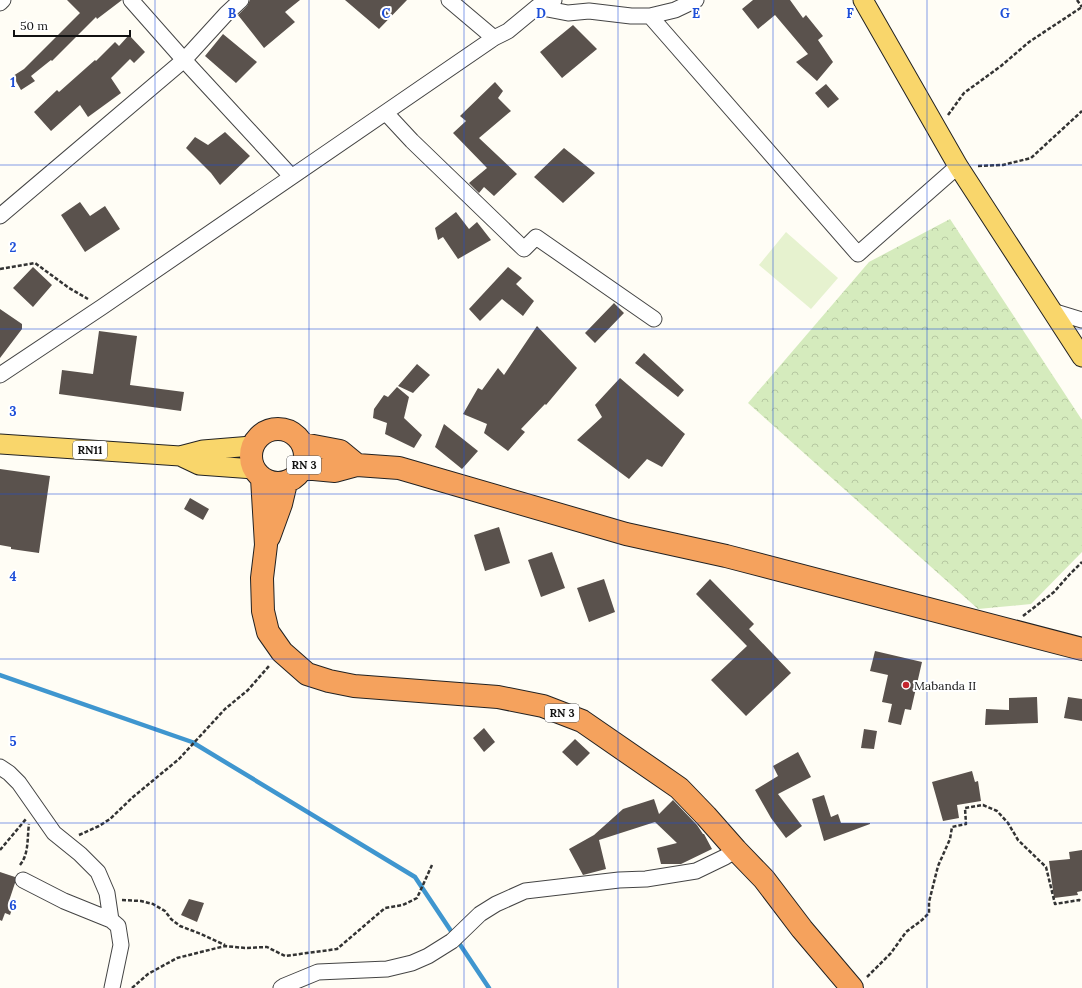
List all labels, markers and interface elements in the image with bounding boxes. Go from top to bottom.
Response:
text: B [228,5,237,22]
text: C [382,5,391,22]
text: D [536,5,546,22]
text: E [692,5,700,22]
text: F [846,5,854,22]
text: G [1000,5,1010,22]
scale bar [14,12,130,38]
text: 50 m [20,18,48,33]
text: 1 [10,74,16,91]
text: 2 [10,239,17,256]
text: 3 [9,403,17,420]
road number: RN11 [73,441,107,459]
road number: RN 3 [287,456,321,474]
text: 4 [9,568,17,585]
place label: Mabanda II [914,678,976,693]
marker: Mabanda II [901,680,911,690]
road number: RN 3 [545,704,579,722]
text: 5 [9,733,17,750]
text: 6 [9,897,17,914]

